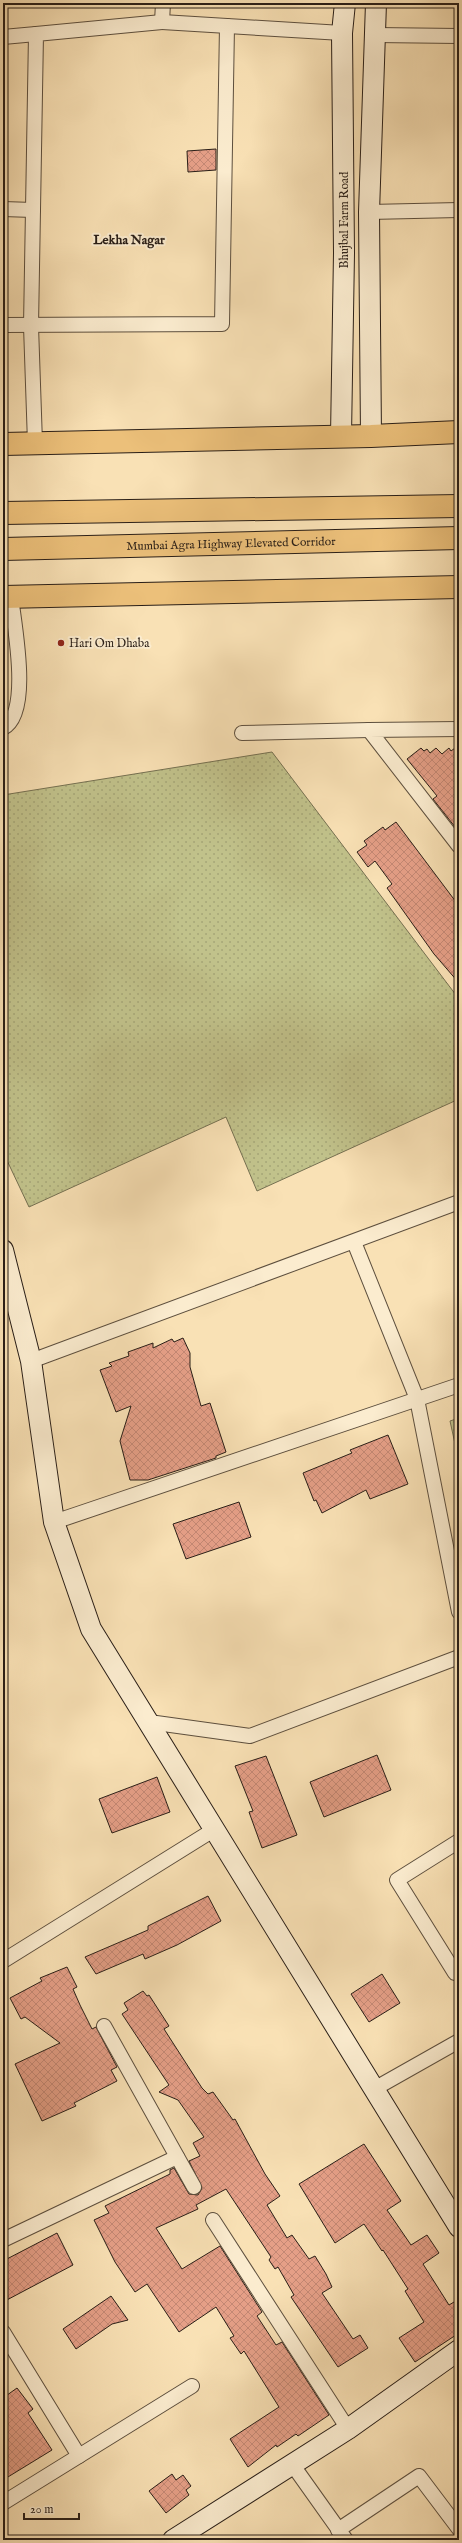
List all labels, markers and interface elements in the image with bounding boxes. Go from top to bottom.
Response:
street label: Bhujbal Farm Road [337,171,352,268]
district label: Lekha Nagar [92,232,165,249]
street label: Mumbai Agra Highway Elevated Corridor [126,534,336,554]
place label: Hari Om Dhaba [69,636,150,651]
marker: Hari Om Dhaba [56,638,66,648]
scale bar [24,2495,79,2521]
text: 20 m [30,2502,53,2517]

